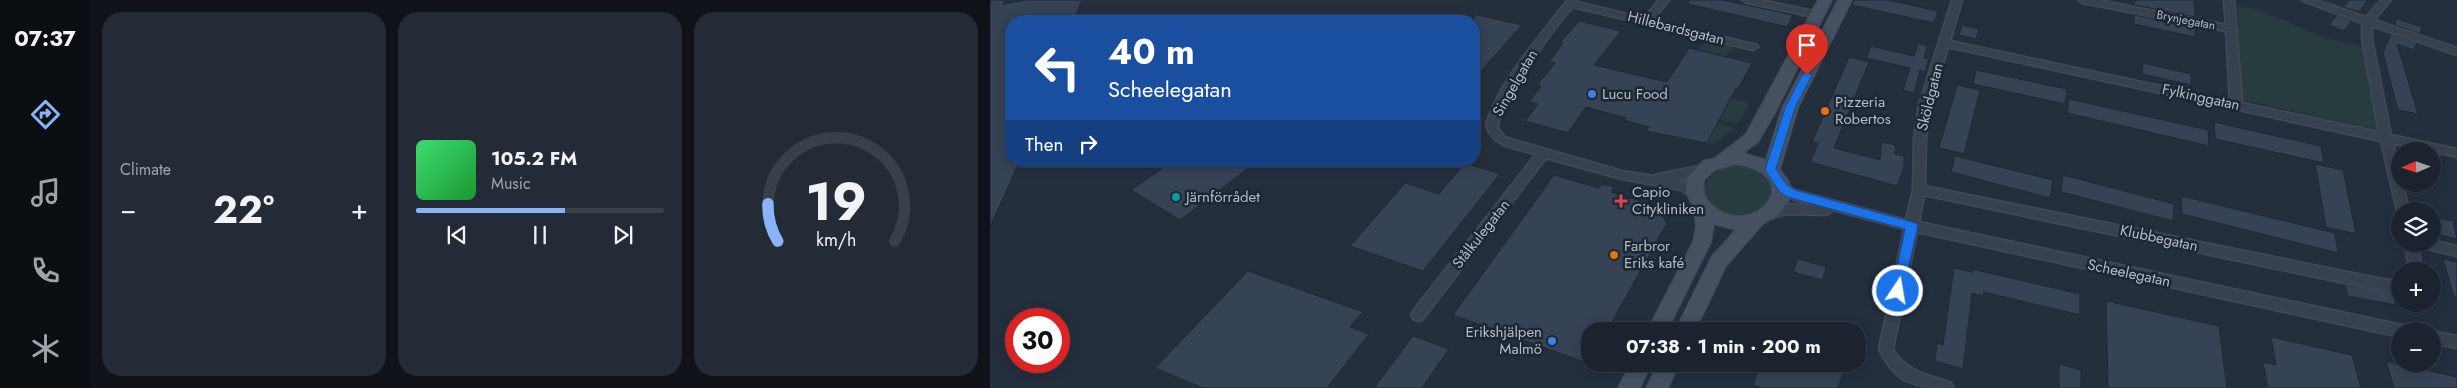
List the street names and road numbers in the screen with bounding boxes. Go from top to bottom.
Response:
street label: Hillebardsgatan [1625,5,1727,51]
street label: Brynjegatan [2155,5,2217,35]
street label: Singelgatan [1487,45,1543,121]
street label: Sköldgatan [1911,61,1949,133]
street label: Fylkinggatan [2160,78,2242,116]
street label: Stålkulegatan [1447,195,1515,273]
street label: Klubbegatan [2118,219,2200,257]
street label: Scheelegatan [2085,253,2173,293]

